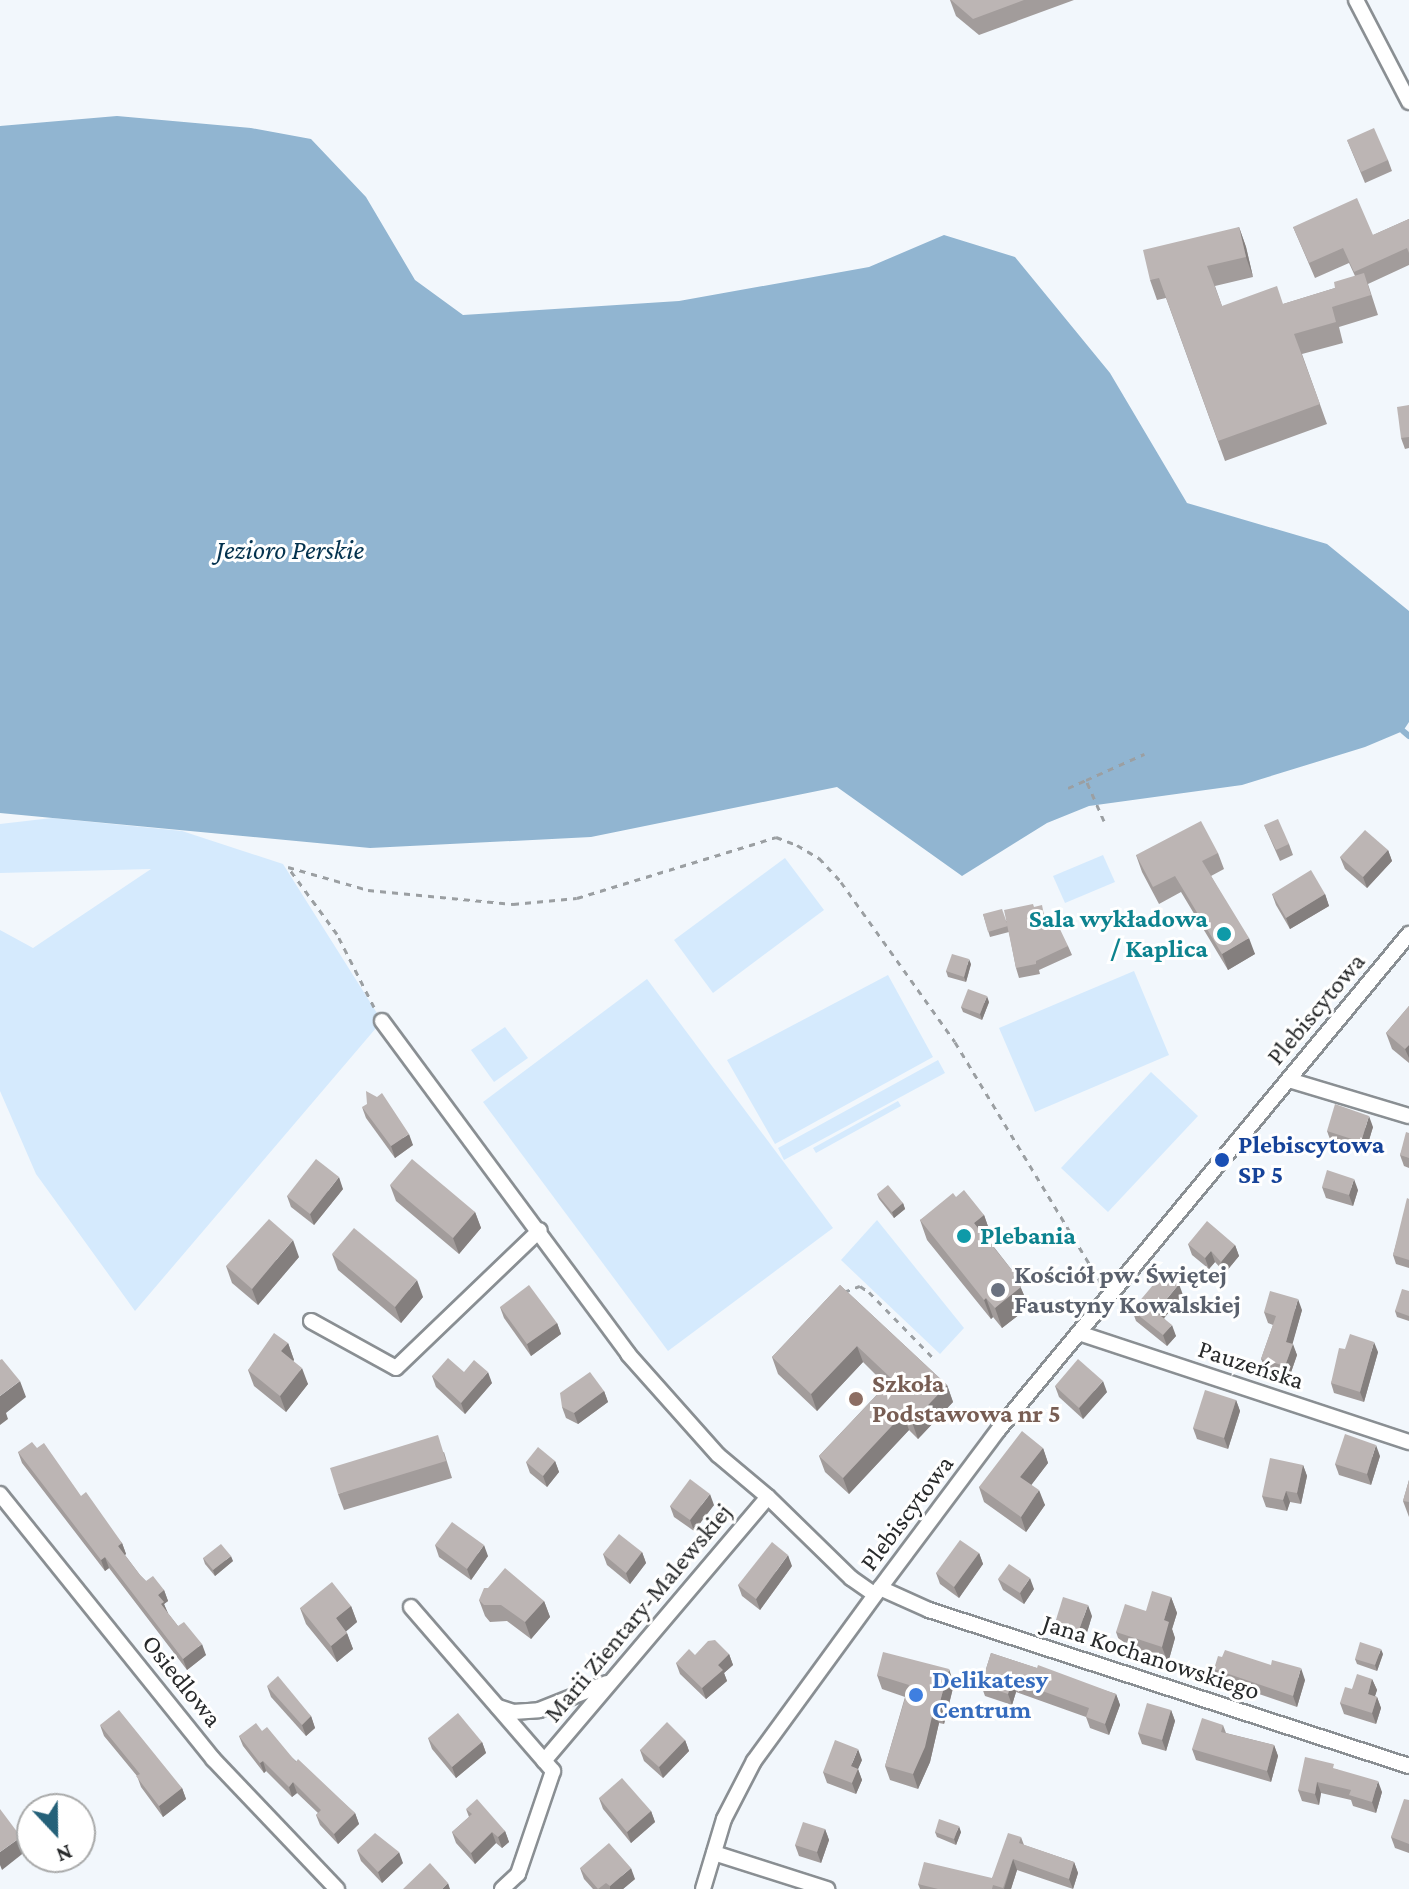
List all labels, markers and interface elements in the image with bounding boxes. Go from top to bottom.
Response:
water label: Jezioro Perskie [216,533,364,567]
place label: Sala wykładowa / Kaplica [1029,903,1208,964]
marker: Sala wykładowa / Kaplica [1215,925,1233,943]
street label: Plebiscytowa [1260,947,1372,1071]
place label: Plebiscytowa SP 5 [1238,1129,1384,1190]
marker: Plebiscytowa SP 5 [1213,1151,1231,1169]
place label: Plebania [980,1220,1076,1252]
marker: Plebania [955,1227,973,1245]
place label: Kościół pw. Świętej Faustyny Kowalskiej [1014,1259,1241,1320]
marker: Kościół pw. Świętej Faustyny Kowalskiej [989,1281,1007,1299]
street label: Pauzeńska [1194,1333,1308,1397]
place label: Szkoła Podstawowa nr 5 [872,1368,1061,1430]
marker: Szkoła Podstawowa nr 5 [847,1390,865,1408]
street label: Plebiscytowa [853,1449,961,1577]
street label: Marii Zientary-Malewskiej [537,1497,739,1729]
street label: Jana Kochanowskiego [1038,1607,1264,1707]
street label: Osiedlowa [135,1628,229,1734]
place label: Delikatesy Centrum [932,1664,1048,1726]
marker: Delikatesy Centrum [907,1686,925,1704]
north arrow [16,1793,96,1873]
text: N [53,1839,76,1868]

